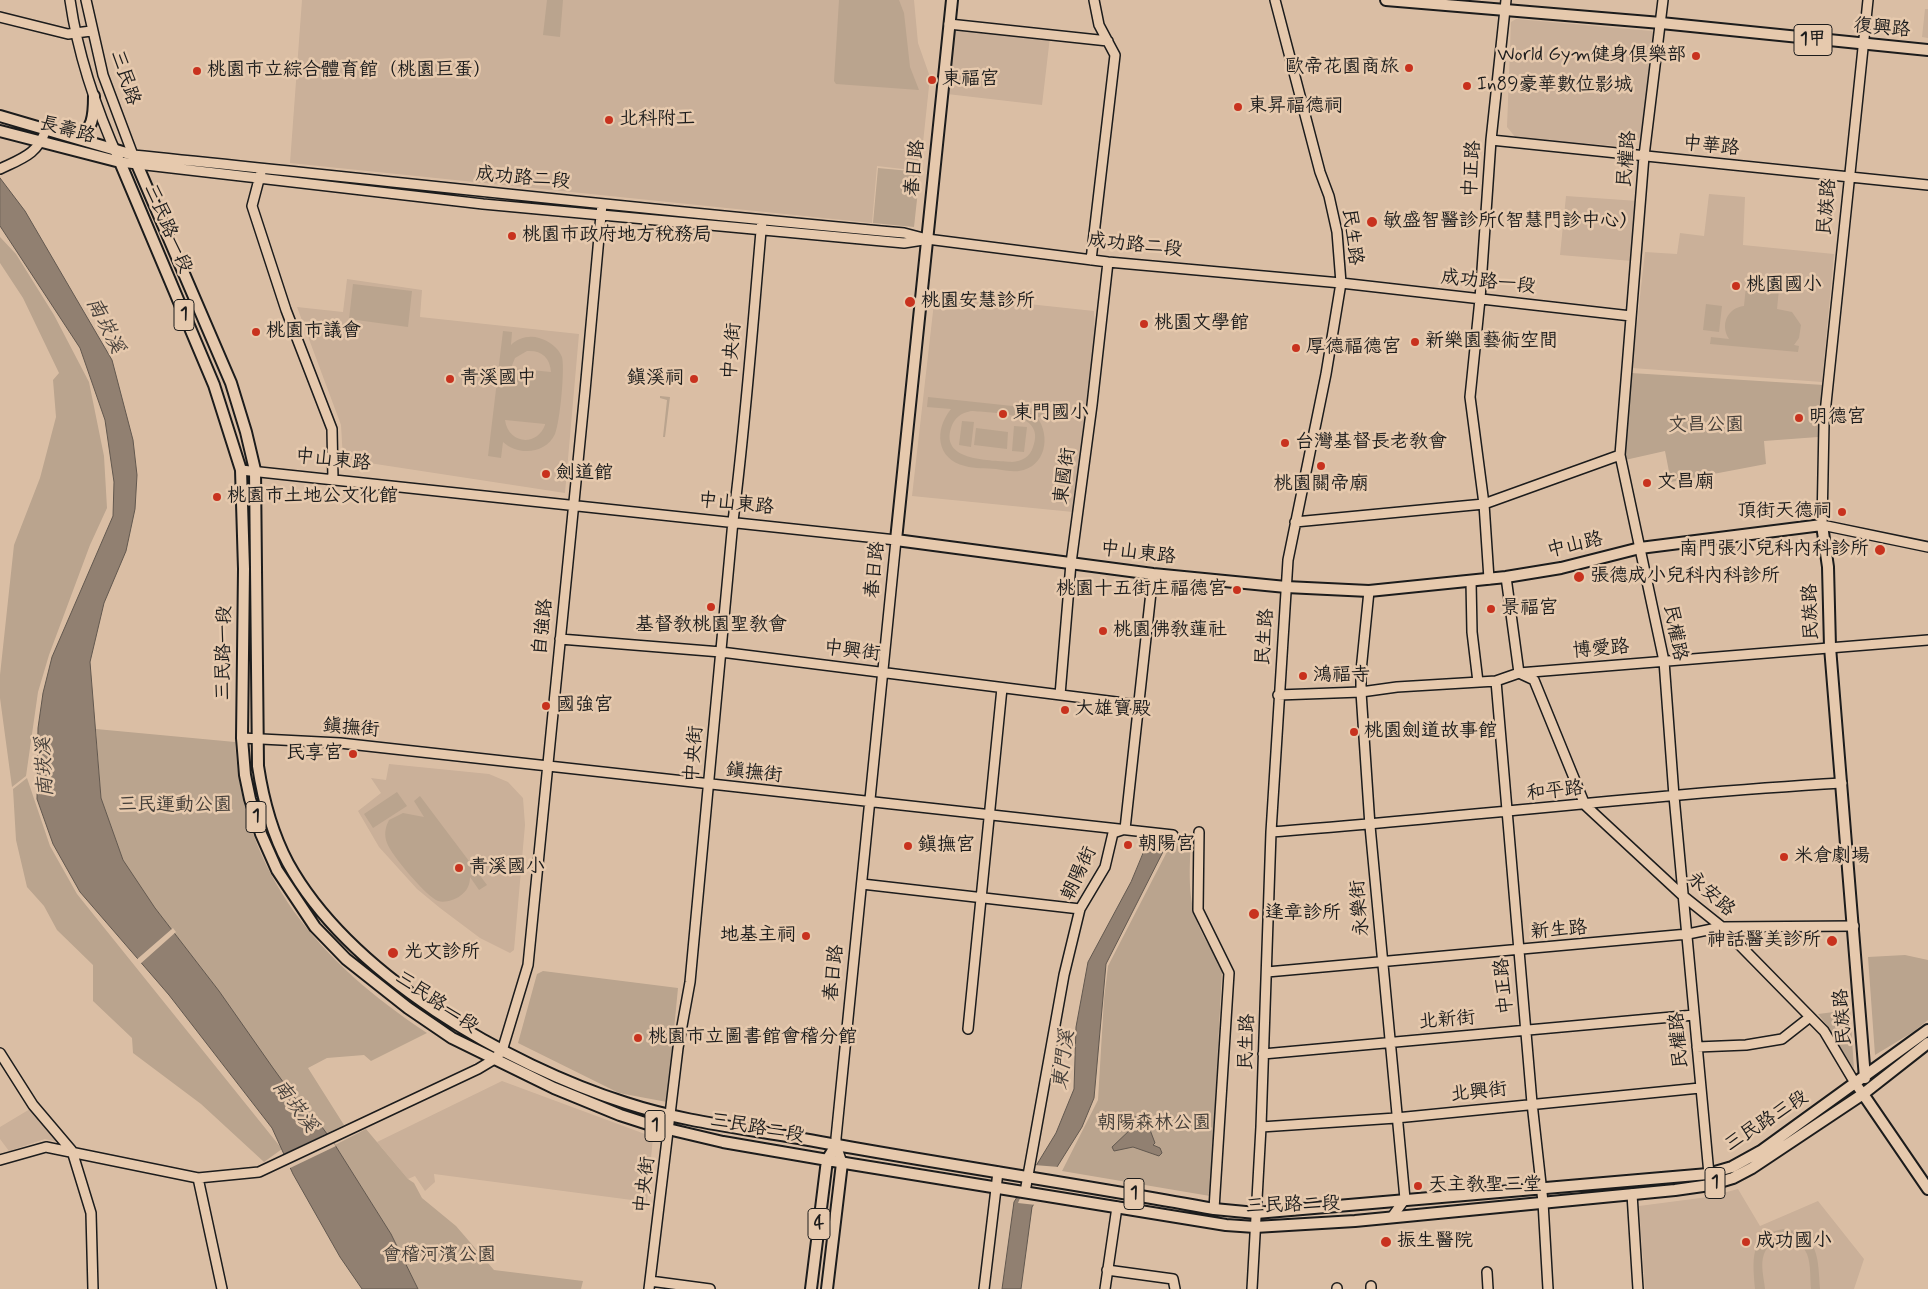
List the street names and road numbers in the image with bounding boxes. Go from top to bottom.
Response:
street label: 復興路 [1853,15,1911,43]
road number: 1甲 [1794,24,1832,56]
street label: 三民路 [104,47,144,109]
street label: 長壽路 [37,113,97,149]
street label: 民權路 [1614,130,1642,188]
street label: 中華路 [1681,133,1741,161]
street label: 春日路 [902,138,930,198]
street label: 中正路 [1460,140,1486,198]
street label: 成功路二段 [475,164,571,194]
street label: 民族路 [1814,178,1842,236]
street label: 三民路一段 [138,181,196,277]
street label: 民生路 [1336,207,1366,267]
street label: 成功路二段 [1087,230,1183,262]
street label: 成功路一段 [1440,267,1536,299]
road number: 1 [174,300,194,330]
street label: 中央街 [719,322,747,380]
street label: 中山東路 [294,446,372,476]
street label: 東國街 [1051,446,1081,506]
street label: 中山東路 [697,490,775,520]
street label: 中山路 [1545,528,1605,564]
street label: 中山東路 [1099,538,1177,570]
street label: 春日路 [862,540,890,600]
street label: 民族路 [1800,583,1824,641]
street label: 自強路 [530,597,558,657]
street label: 民權路 [1657,603,1691,663]
street label: 三民路一段 [213,605,237,701]
street label: 民生路 [1253,608,1279,666]
street label: 博愛路 [1572,636,1630,664]
street label: 中興街 [822,637,882,667]
street label: 鎮撫街 [322,715,380,743]
street label: 中央街 [681,725,709,783]
street label: 鎮撫街 [724,760,784,788]
street label: 和平路 [1525,778,1585,806]
road number: 1 [246,802,266,832]
street label: 朝陽街 [1058,843,1102,905]
street label: 永安路 [1681,868,1739,922]
street label: 永樂街 [1347,879,1375,937]
street label: 新生路 [1530,917,1588,945]
street label: 春日路 [821,943,849,1003]
street label: 中正路 [1491,957,1519,1015]
street label: 三民路一段 [390,967,482,1039]
street label: 民族路 [1831,988,1857,1046]
street label: 北新街 [1418,1007,1476,1035]
street label: 民權路 [1666,1011,1694,1069]
street label: 民生路 [1236,1013,1260,1071]
street label: 北興街 [1449,1079,1509,1107]
street label: 三民路三段 [1721,1087,1813,1157]
road number: 1 [645,1110,665,1142]
street label: 三民路二段 [708,1110,806,1148]
street label: 中央街 [631,1155,661,1215]
road number: 1 [1705,1168,1725,1198]
road number: 1 [1124,1178,1144,1210]
street label: 三民路二段 [1245,1193,1341,1219]
road number: 4 [808,1208,830,1240]

